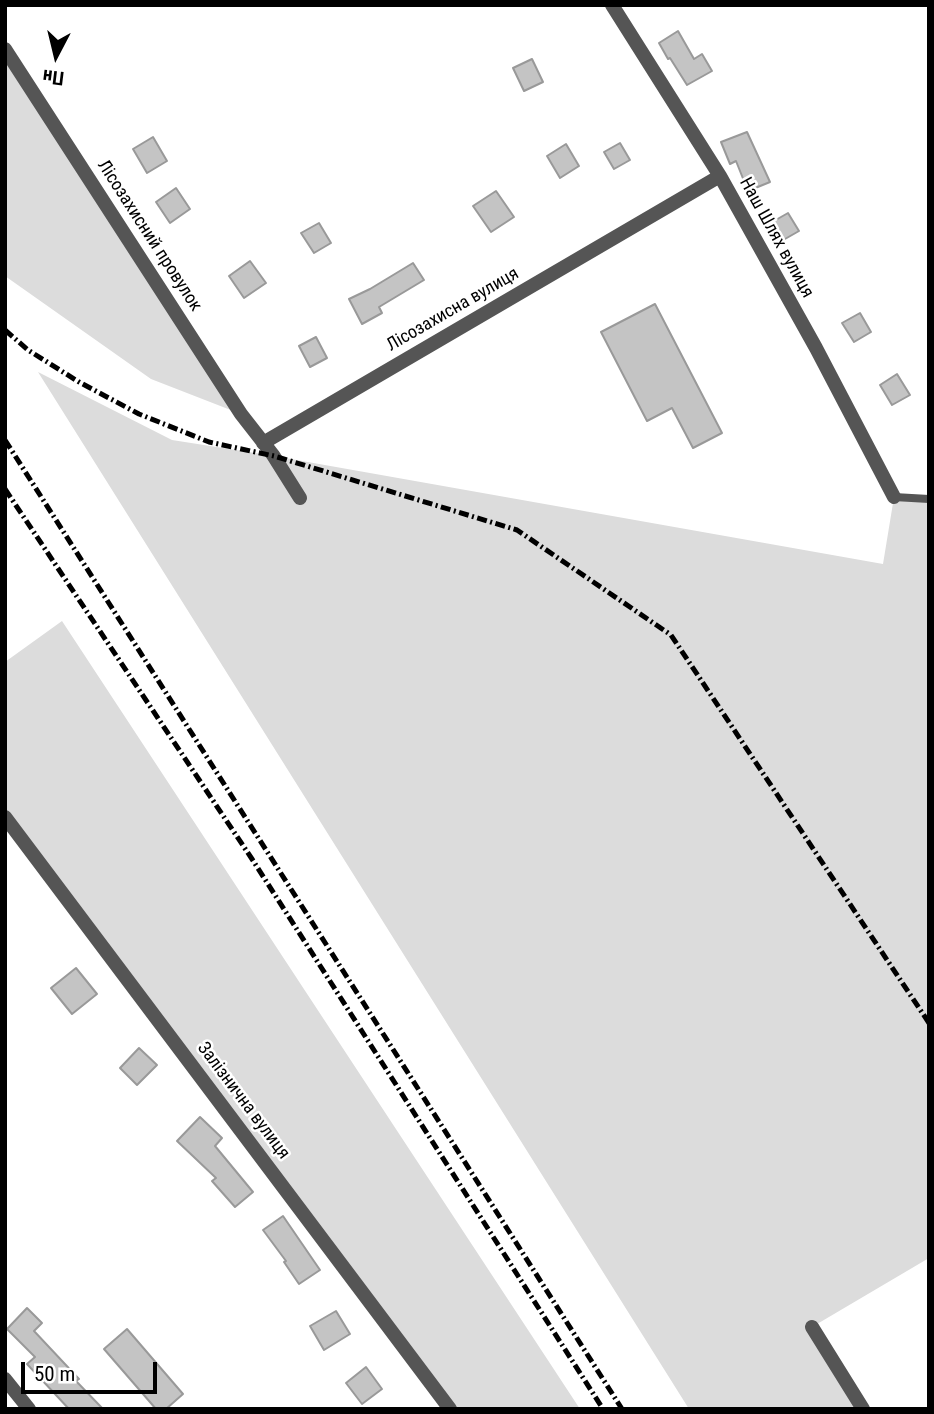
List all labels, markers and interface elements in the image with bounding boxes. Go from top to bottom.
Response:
north arrow [21,21,91,91]
text: Пн [41,65,65,90]
street label: Лісозахисний провулок [92,156,206,316]
street label: Наш Шлях вулиця [734,174,818,302]
street label: Лісозахисна вулиця [383,263,523,357]
street label: Залізнична вулиця [192,1038,294,1164]
scale bar [24,1348,161,1392]
text: 50 m [34,1362,75,1386]

